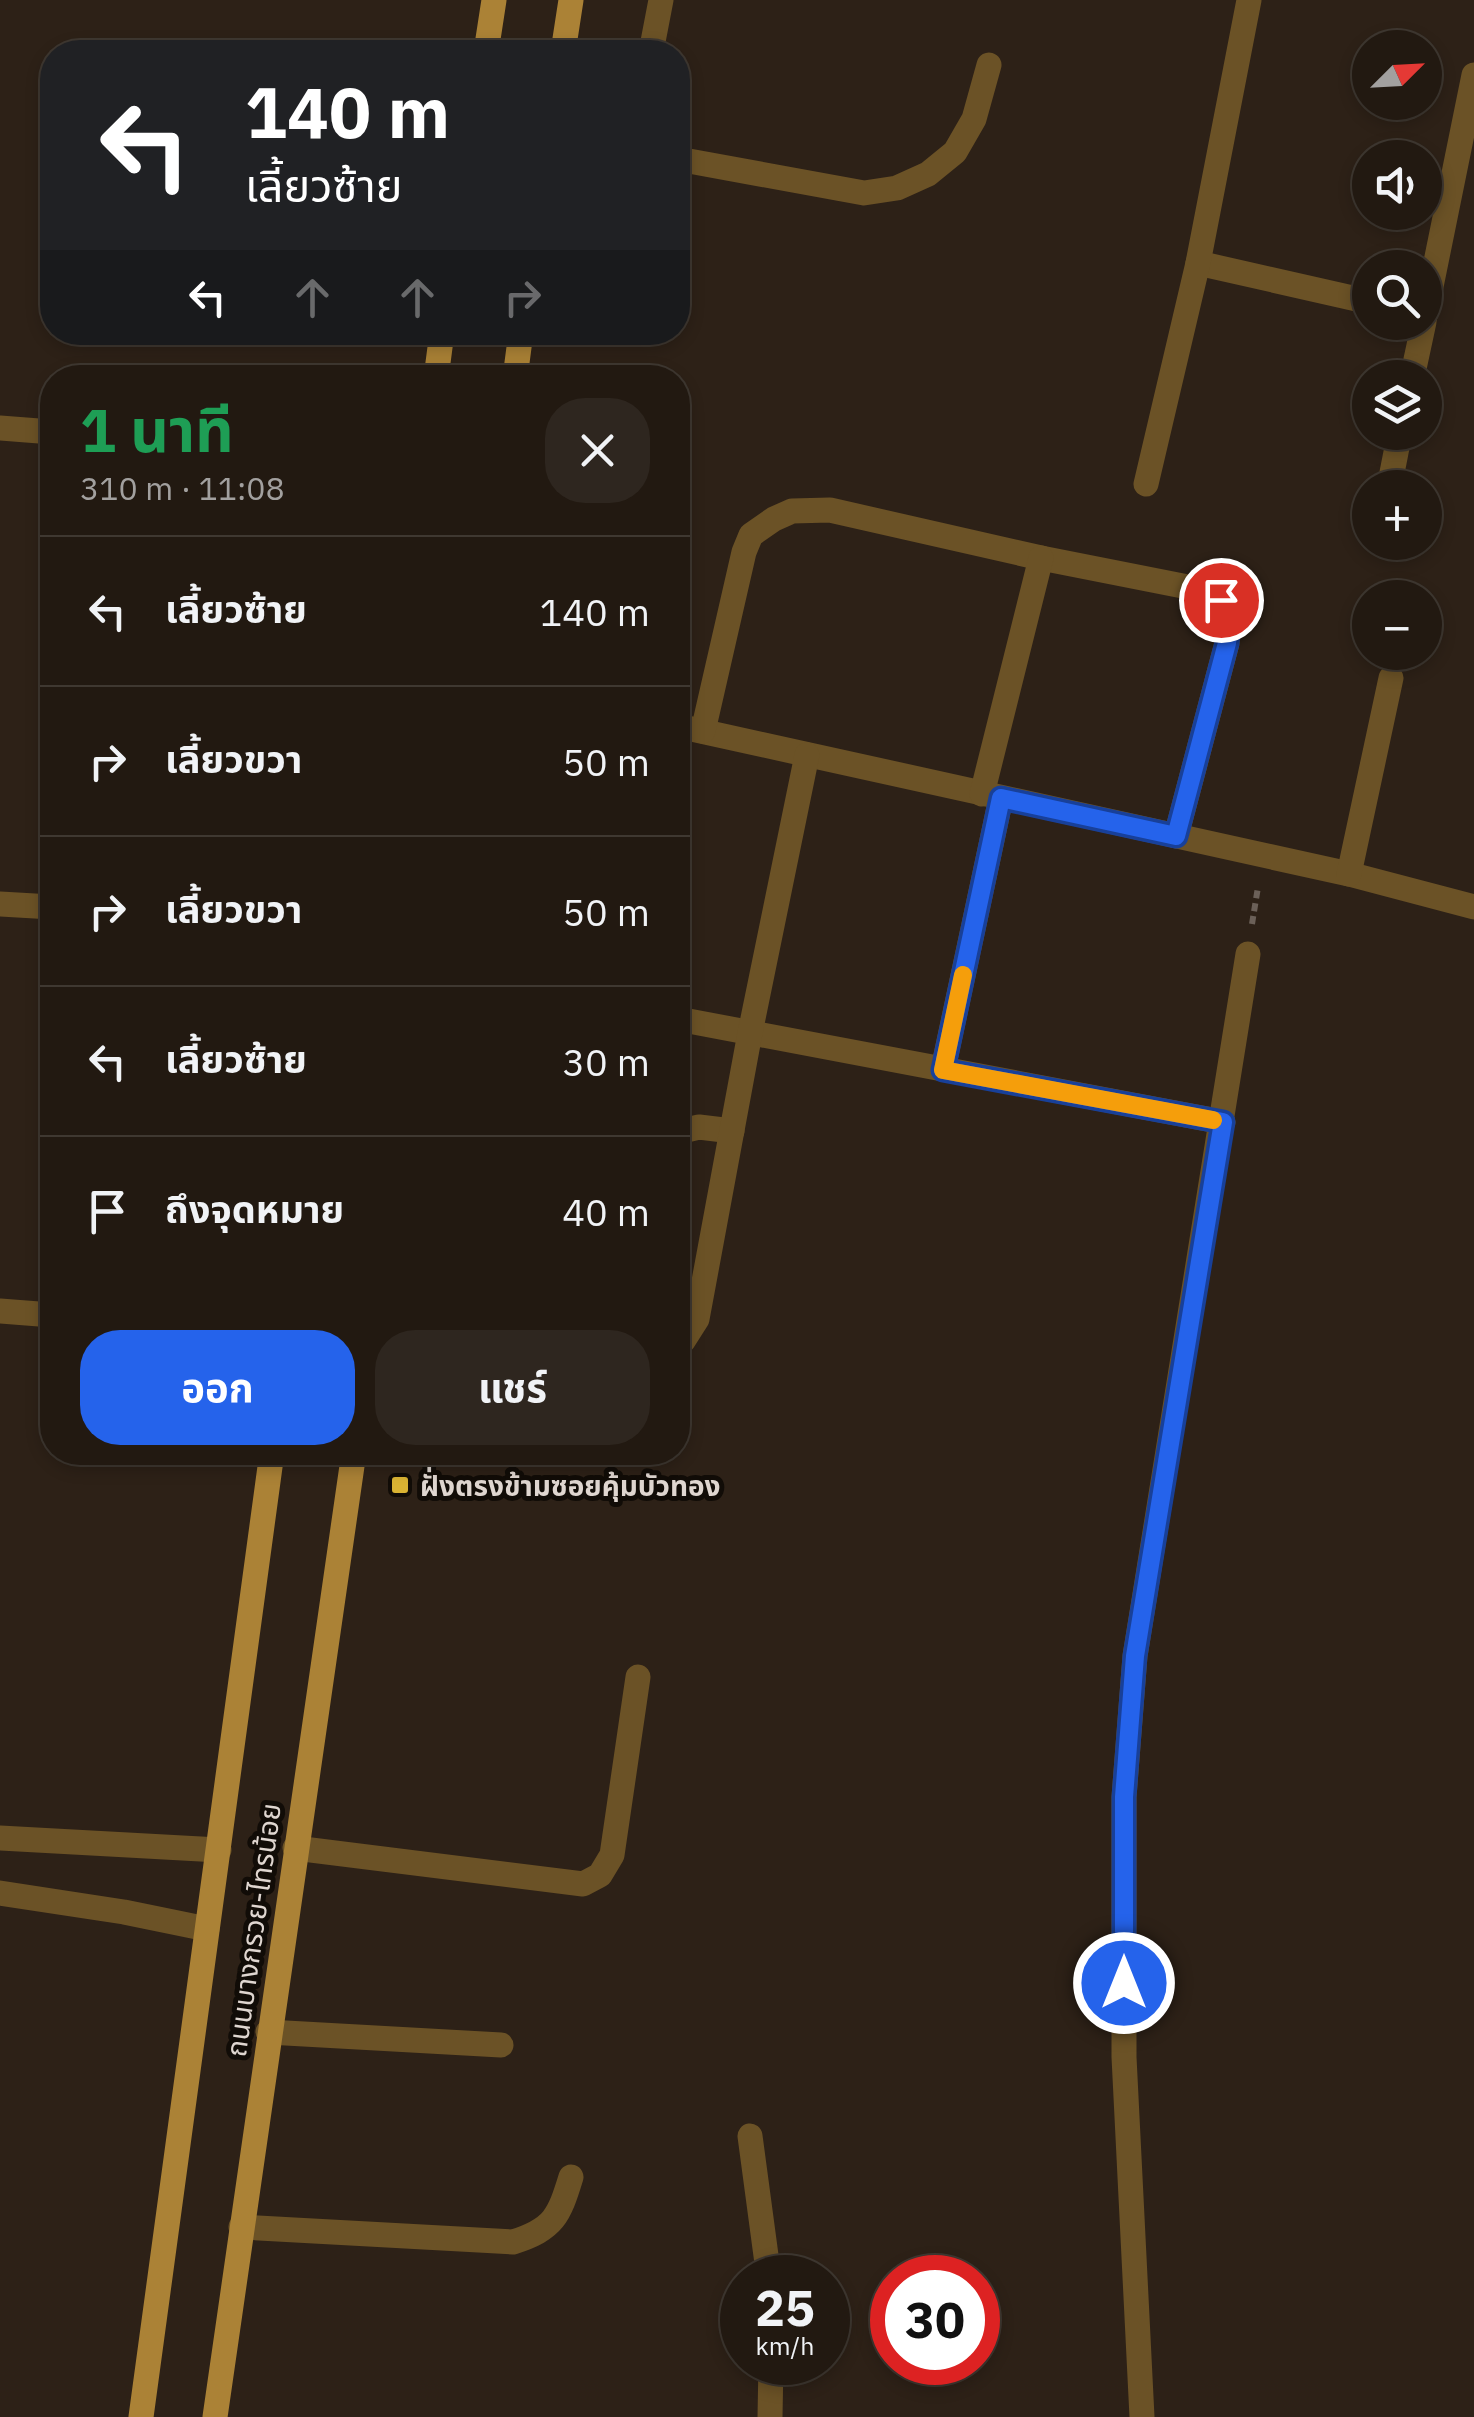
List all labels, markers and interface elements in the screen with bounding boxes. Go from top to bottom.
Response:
north arrow [1352,30,1442,120]
map controls [1352,30,1442,670]
text: 140 m [245,66,450,157]
icon: left [80,80,210,210]
button: sound [1352,140,1442,230]
text: เลี้ยวซ้าย [245,156,402,214]
button: search [1352,250,1442,340]
icon: left [180,270,235,325]
icon: ahead [285,270,340,325]
icon: ahead [390,270,445,325]
icon: right [495,270,550,325]
button: layers [1352,360,1442,450]
text: 1 นาที [80,390,234,469]
button: close [545,398,650,503]
text: 310 m · 11:08 [80,467,285,509]
button: + [1352,470,1442,560]
pin [1179,558,1264,643]
icon: arrive [1194,573,1249,628]
button: − [1352,580,1442,670]
icon: left [80,584,135,639]
text: เลี้ยวซ้าย [165,584,307,633]
text: 140 m [539,587,650,636]
icon: right [80,734,135,789]
text: เลี้ยวขวา [165,734,302,783]
text: 50 m [562,737,650,786]
icon: right [80,884,135,939]
text: เลี้ยวขวา [165,884,302,933]
text: 50 m [562,887,650,936]
icon: left [80,1034,135,1089]
text: เลี้ยวซ้าย [165,1034,307,1083]
text: 30 m [562,1037,650,1086]
icon: arrive [80,1184,135,1239]
text: ถึงจุดหมาย [165,1184,344,1233]
text: 40 m [562,1187,650,1236]
button: ออก [80,1330,355,1445]
button: แชร์ [375,1330,650,1445]
place label: ฝั่งตรงข้ามซอยคุ้มบัวทอง [420,1466,721,1504]
marker: ฝั่งตรงข้ามซอยคุ้มบัวทอง [389,1474,411,1496]
street label: ถนนบางกรวย-ไทรน้อย [217,1801,289,2059]
position arrow [1072,1931,1176,2035]
speed limit sign: 30 [870,2255,1000,2385]
text: 25 [755,2275,815,2340]
text: km/h [756,2329,814,2362]

